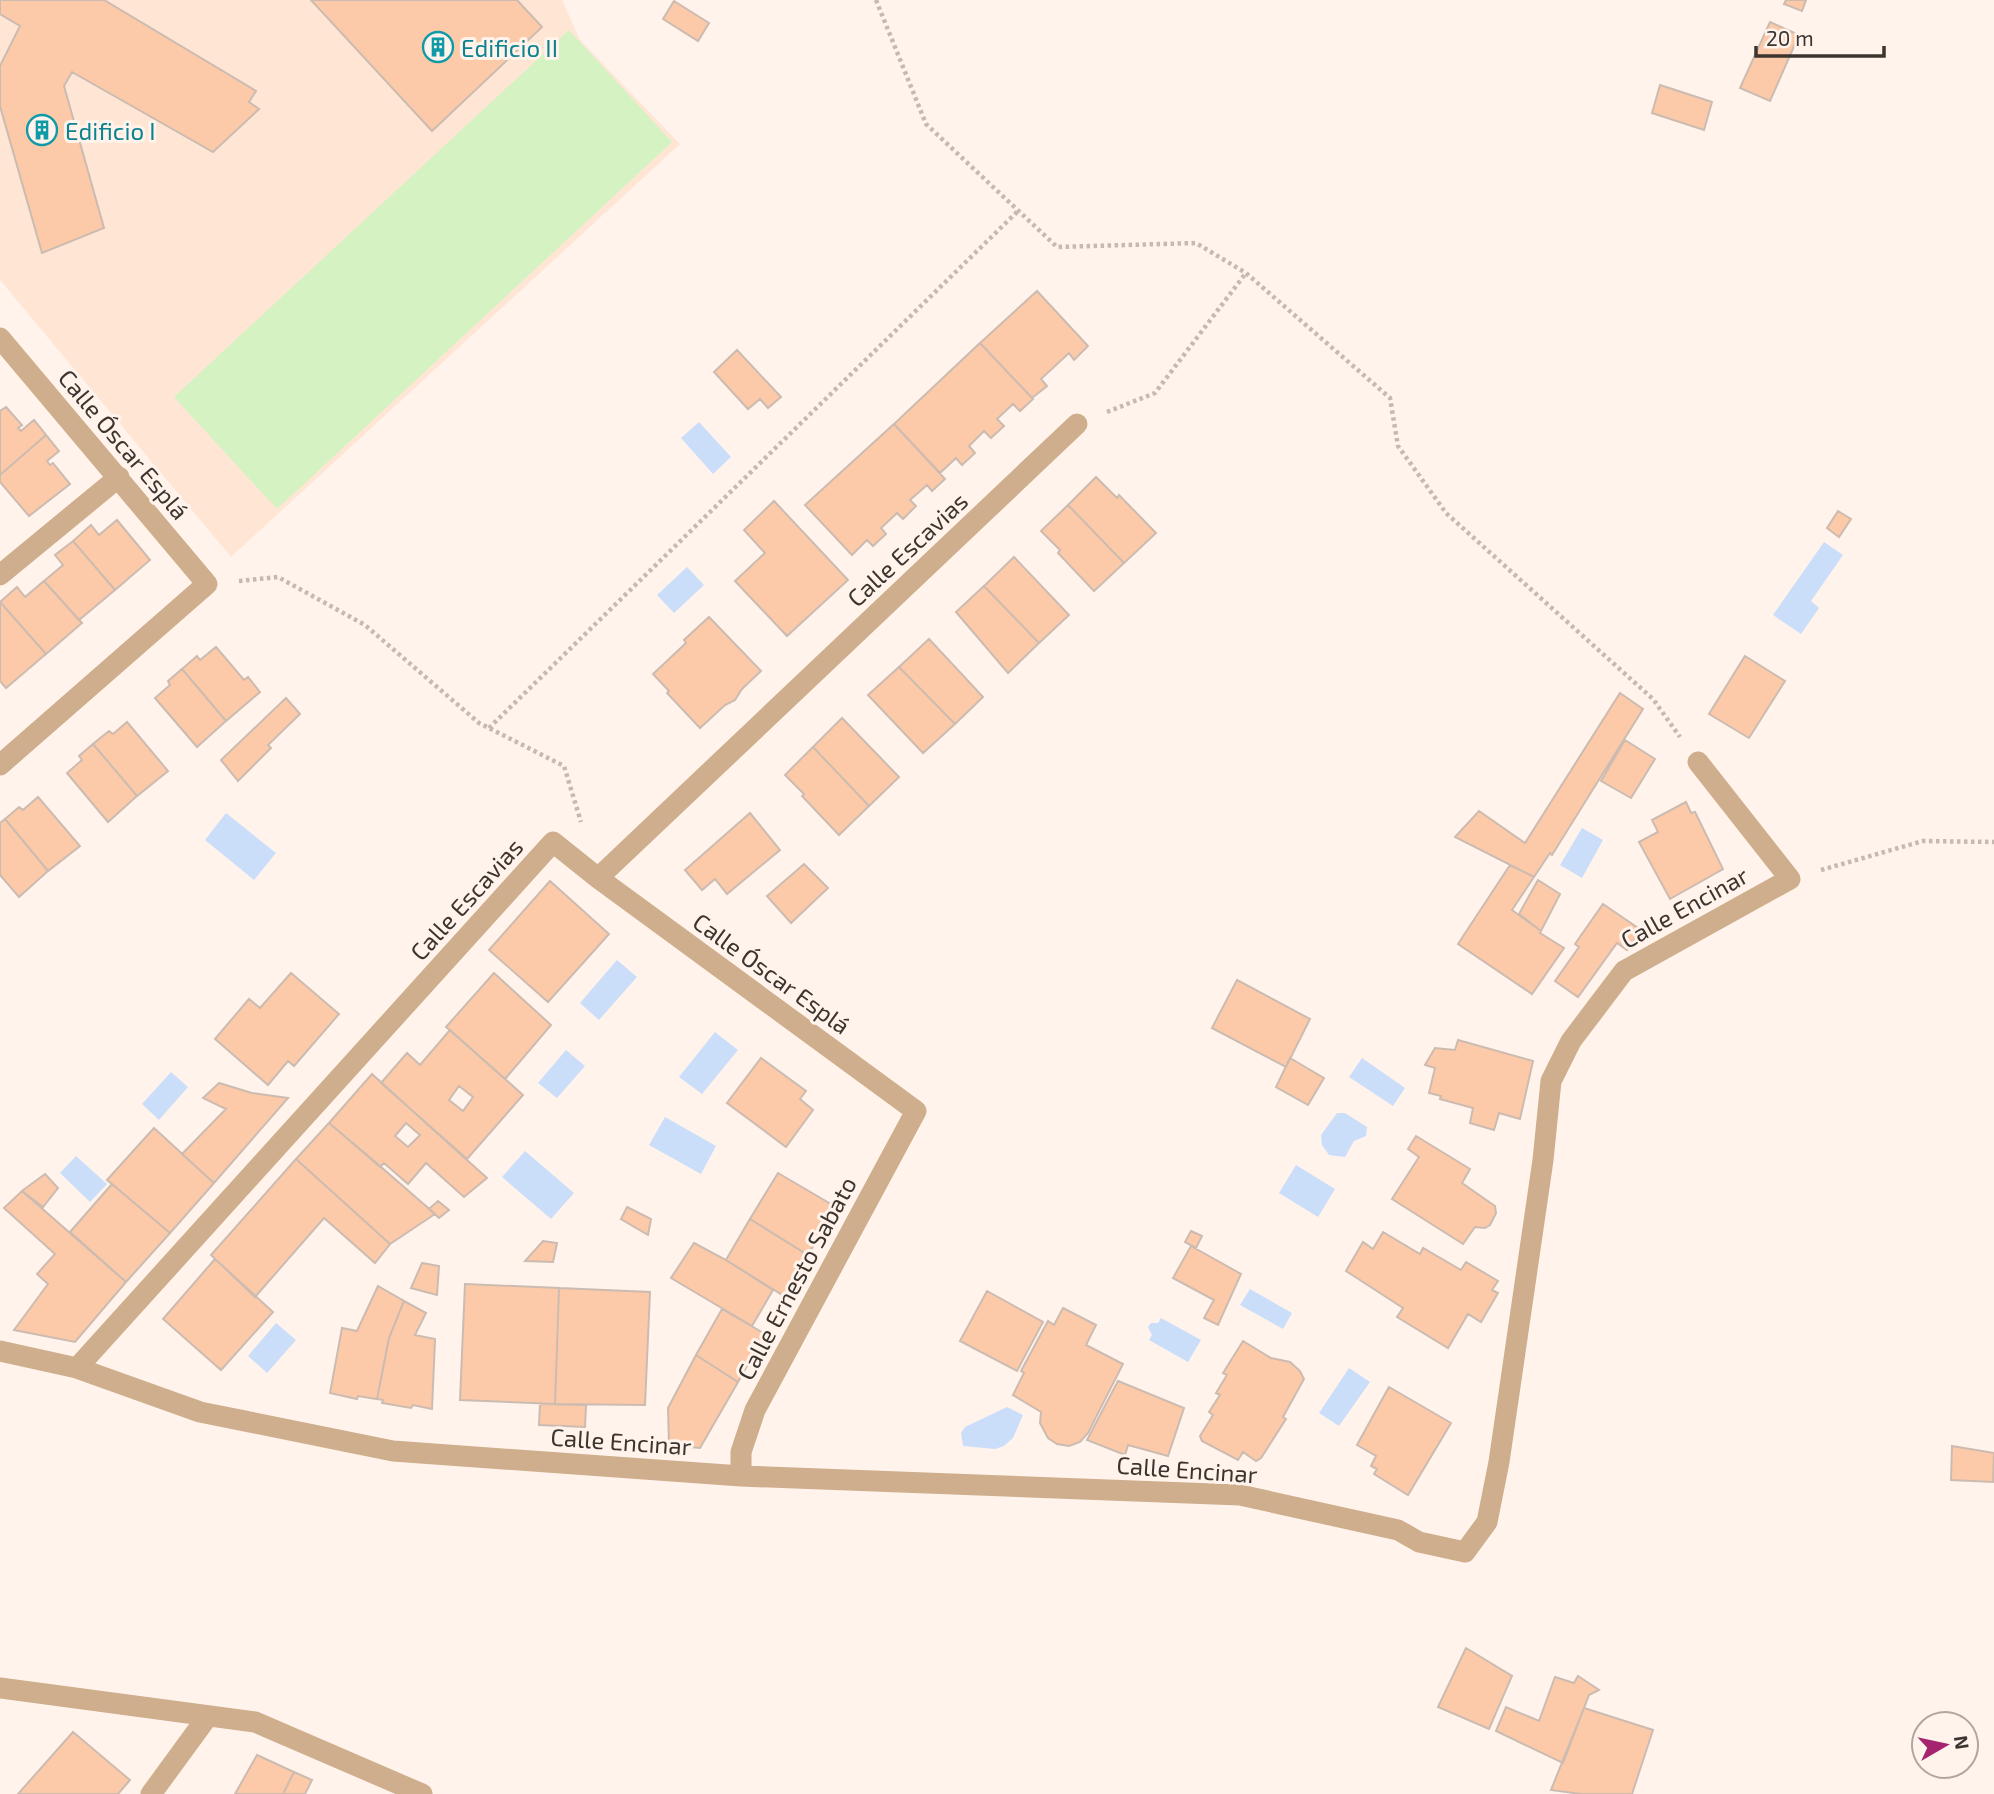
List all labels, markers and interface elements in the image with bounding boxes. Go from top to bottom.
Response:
scale bar [1756,14,1884,58]
text: 20 m [1766,25,1814,50]
building icon: Edificio II [421,30,455,64]
place label: Edificio II [461,33,558,62]
building icon: Edificio I [25,113,59,147]
place label: Edificio I [65,116,156,145]
street label: Calle Óscar Esplá [53,363,195,525]
street label: Calle Escavias [841,486,973,612]
street label: Calle Escavias [404,832,528,966]
street label: Calle Encinar [1615,860,1753,954]
street label: Calle Óscar Esplá [688,906,856,1040]
street label: Calle Ernesto Sabato [730,1171,862,1385]
street label: Calle Encinar [550,1422,693,1460]
street label: Calle Encinar [1116,1450,1259,1488]
north arrow [1910,1710,1980,1780]
text: N [1950,1734,1975,1751]

